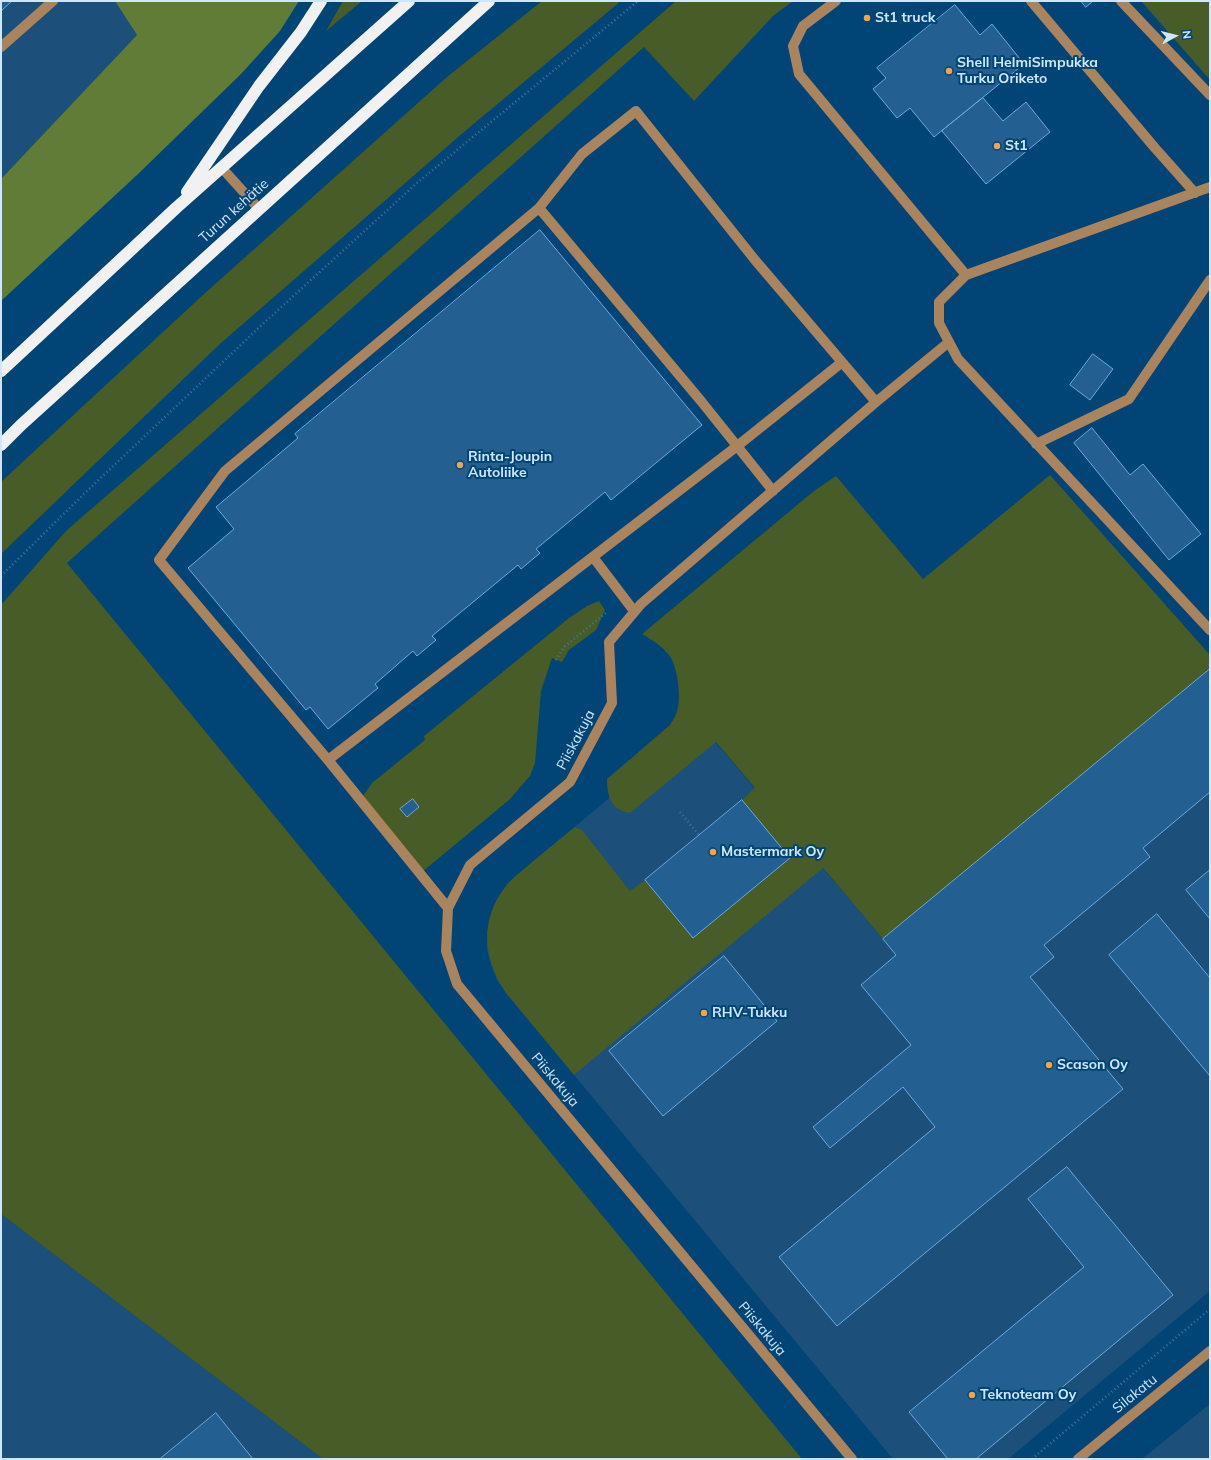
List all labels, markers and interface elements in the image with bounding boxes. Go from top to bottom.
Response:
place label: St1 truck [875,10,935,26]
marker: St1 truck [862,13,872,23]
north arrow [1155,16,1195,56]
text: N [1179,30,1194,40]
place label: Shell HelmiSimpukka Turku Oriketo [957,55,1098,88]
marker: Shell HelmiSimpukka Turku Oriketo [944,66,954,76]
place label: St1 [1005,138,1028,154]
marker: St1 [992,141,1002,151]
street label: Turun kehätie [196,175,272,247]
place label: Rinta-Joupin Autoliike [468,449,552,482]
marker: Rinta-Joupin Autoliike [455,460,465,470]
street label: Piiskakuja [553,707,599,773]
place label: Mastermark Oy [721,844,824,860]
marker: Mastermark Oy [708,847,718,857]
place label: RHV-Tukku [712,1005,787,1021]
marker: RHV-Tukku [699,1008,709,1018]
street label: Piiskakuja [528,1050,582,1110]
place label: Scason Oy [1057,1057,1128,1073]
marker: Scason Oy [1044,1060,1054,1070]
street label: Piiskakuja [735,1299,789,1359]
street label: Silakatu [1109,1371,1161,1417]
place label: Teknoteam Oy [980,1387,1076,1403]
marker: Teknoteam Oy [967,1390,977,1400]

